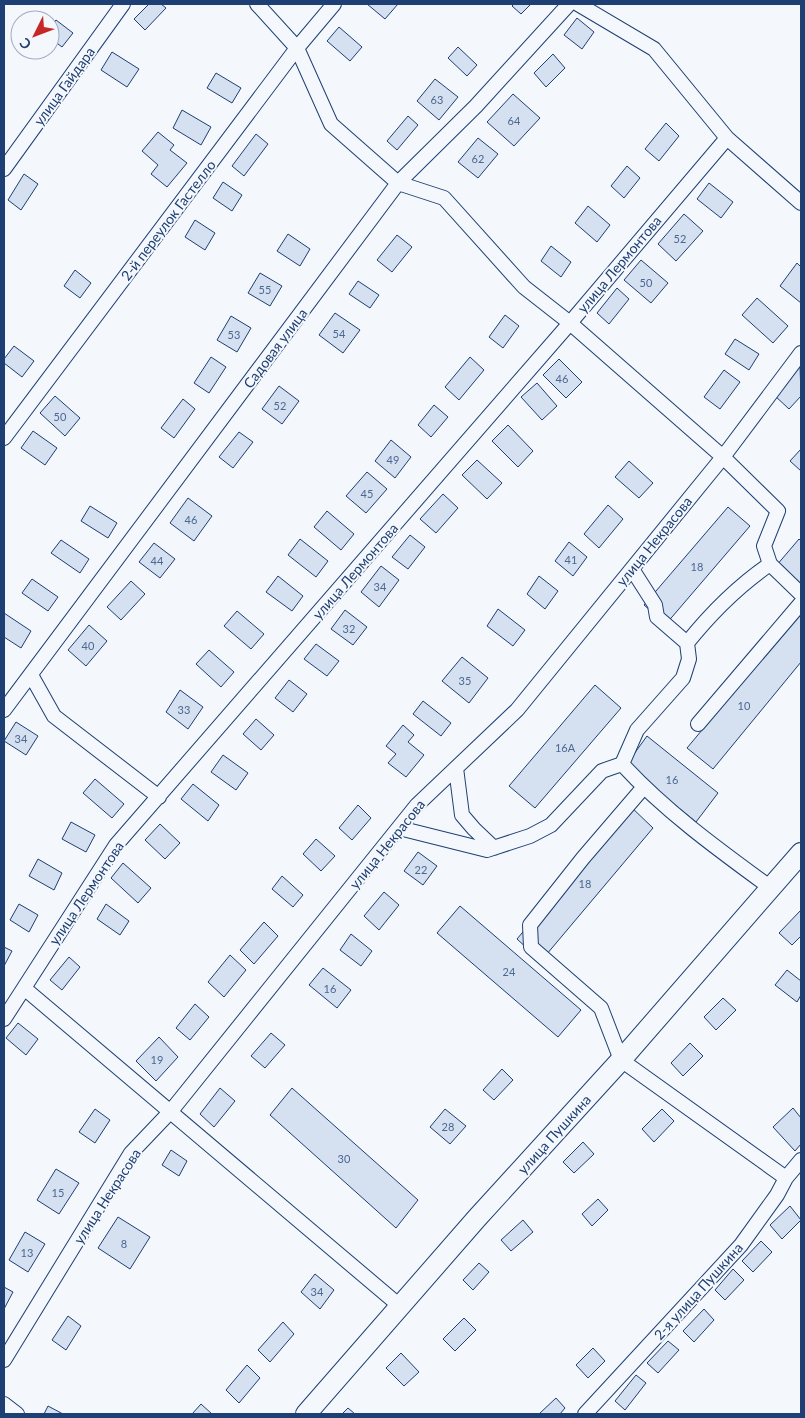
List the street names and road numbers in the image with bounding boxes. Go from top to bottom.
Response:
street label: улица Гайдара [30,43,98,128]
street label: 2-й переулок Гастелло [117,156,219,284]
street label: улица Лермонтова [573,212,665,316]
street label: Садовая улица [239,305,311,391]
street label: улица Некрасова [613,493,695,589]
street label: улица Лермонтова [309,520,401,622]
street label: улица Некрасова [346,796,428,892]
street label: улица Лермонтова [45,838,127,948]
street label: улица Пушкина [514,1091,594,1177]
street label: улица Некрасова [70,1145,144,1247]
street label: 2-я улица Пушкина [650,1239,746,1343]

